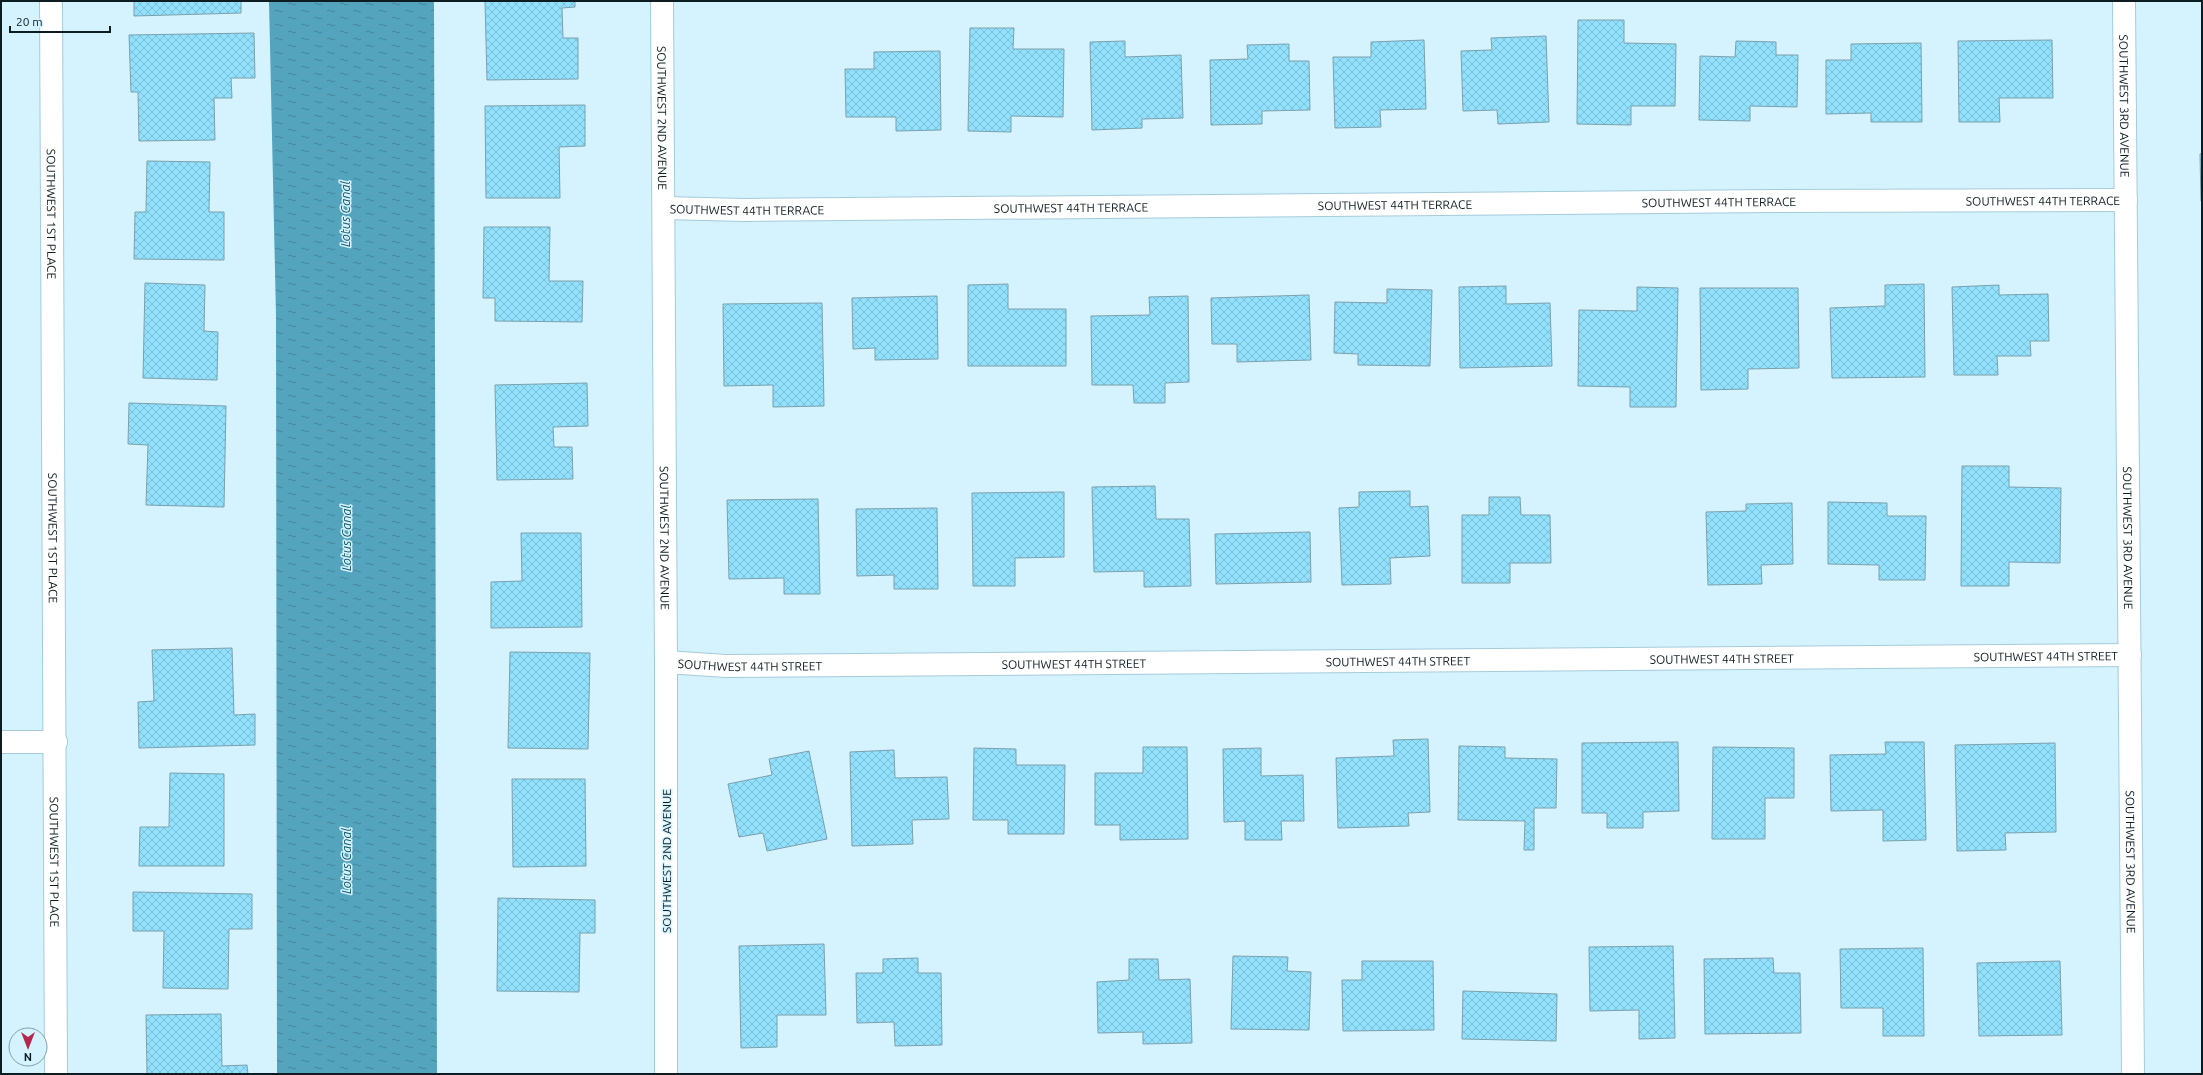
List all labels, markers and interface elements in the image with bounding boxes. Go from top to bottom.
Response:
scale bar [10,8,110,34]
text: 20 m [16,15,43,28]
street label: SOUTHWEST 3RD AVENUE [2118,34,2132,178]
street label: SOUTHWEST 2ND AVENUE [656,46,670,190]
street label: SOUTHWEST 1ST PLACE [45,149,59,279]
water label: Lotus Canal [338,181,352,247]
street label: SOUTHWEST 44TH TERRACE [1642,194,1796,209]
street label: SOUTHWEST 44TH TERRACE [1966,194,2120,207]
street label: SOUTHWEST 44TH TERRACE [1318,197,1472,211]
street label: SOUTHWEST 44TH TERRACE [994,200,1148,214]
street label: SOUTHWEST 44TH TERRACE [670,202,824,217]
street label: SOUTHWEST 2ND AVENUE [658,466,672,610]
street label: SOUTHWEST 3RD AVENUE [2121,466,2136,610]
street label: SOUTHWEST 1ST PLACE [47,473,60,603]
water label: Lotus Canal [339,505,353,571]
street label: SOUTHWEST 44TH STREET [1974,649,2118,663]
street label: SOUTHWEST 44TH STREET [1650,651,1794,665]
street label: SOUTHWEST 44TH STREET [1326,654,1470,668]
street label: SOUTHWEST 44TH STREET [677,656,822,673]
street label: SOUTHWEST 44TH STREET [1002,656,1146,670]
street label: SOUTHWEST 2ND AVENUE [660,789,673,933]
street label: SOUTHWEST 3RD AVENUE [2124,790,2138,934]
street label: SOUTHWEST 1ST PLACE [48,797,62,927]
water label: Lotus Canal [339,828,353,894]
north arrow [8,1027,48,1067]
text: N [24,1051,32,1063]

